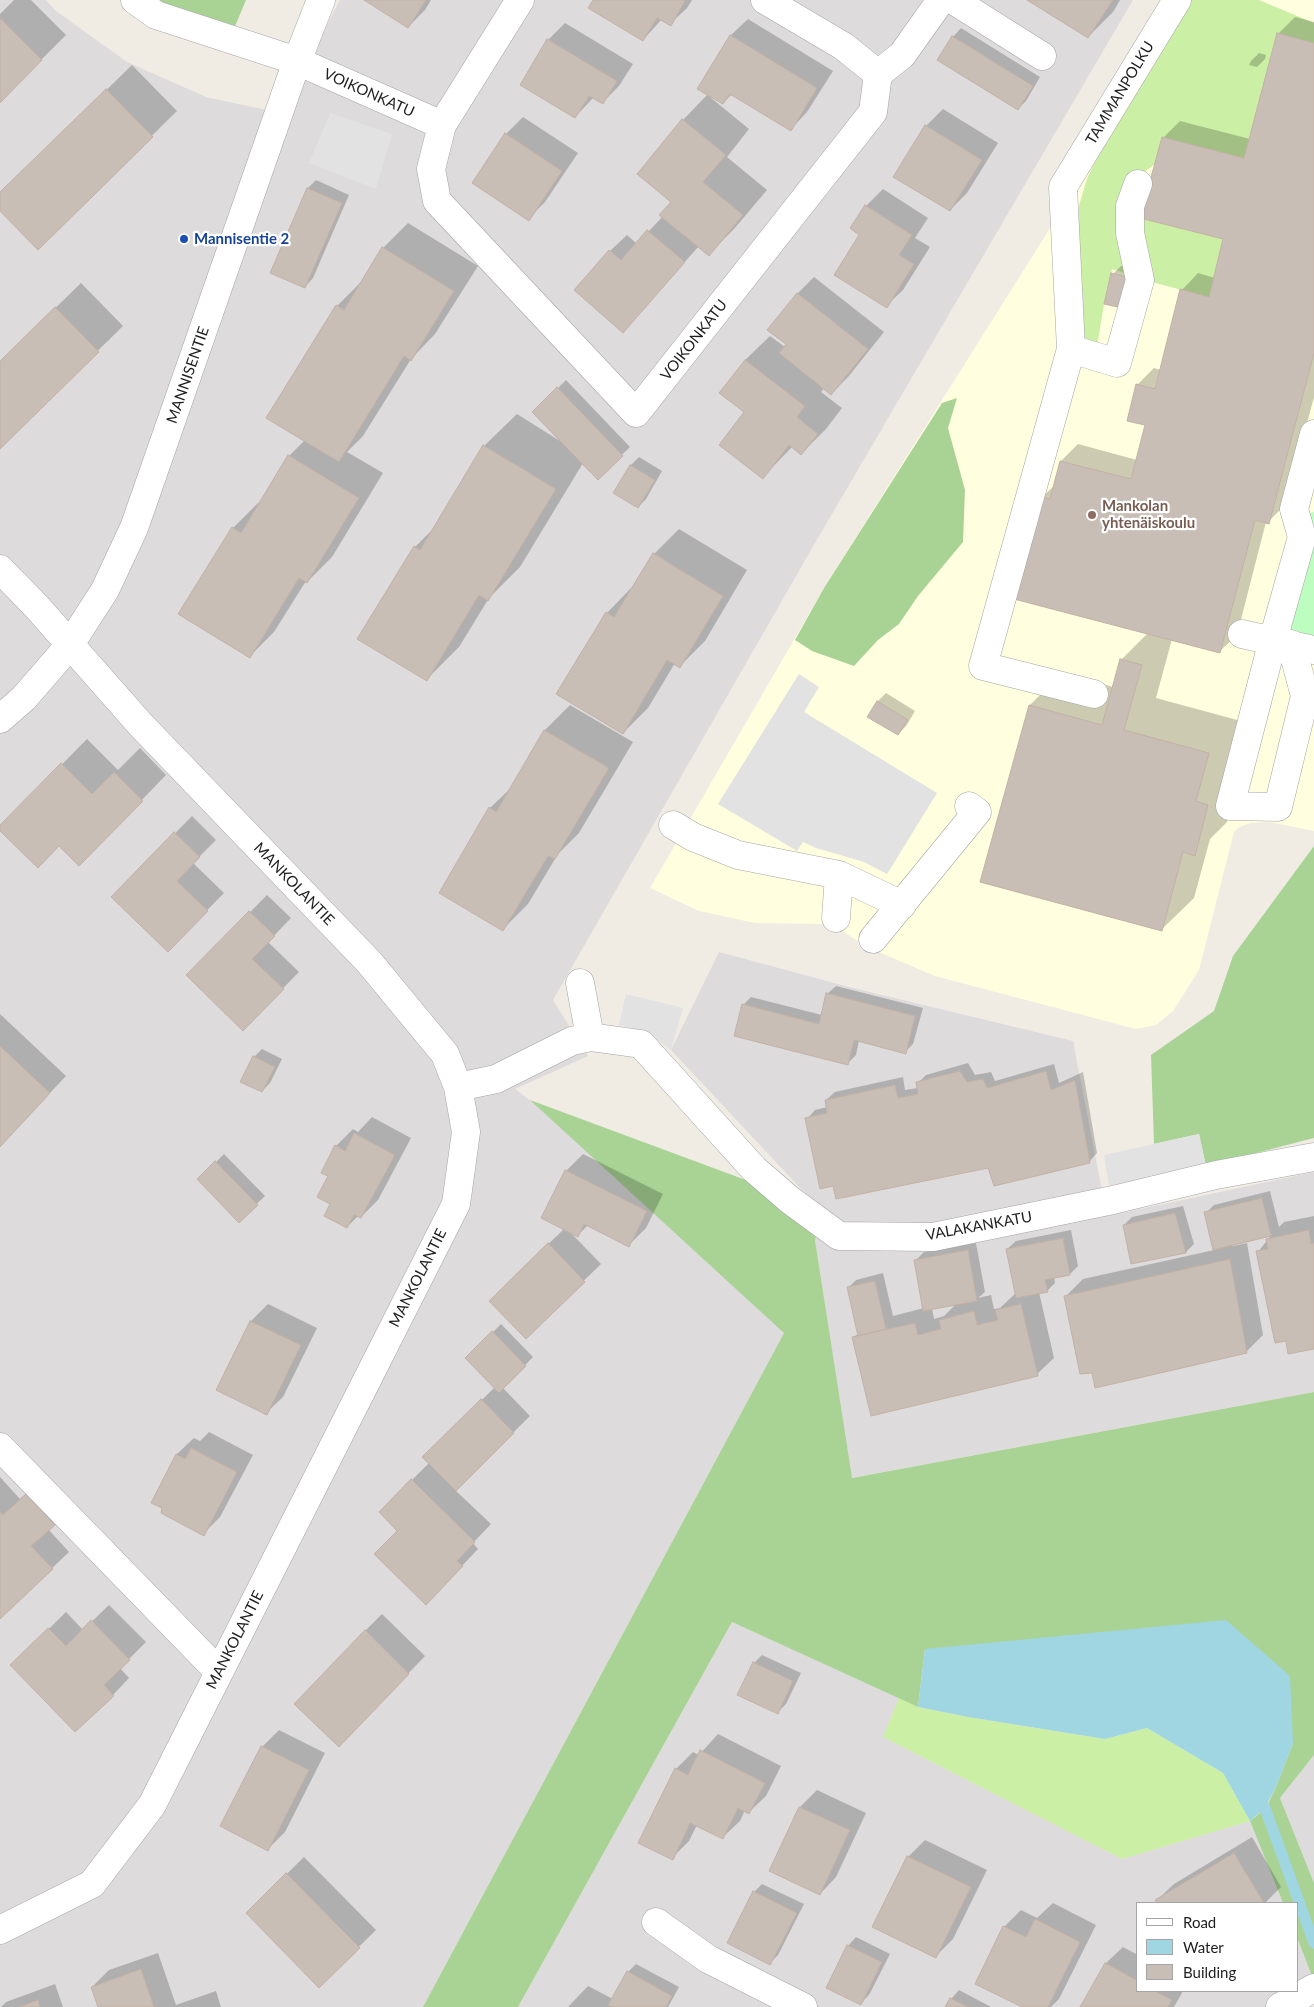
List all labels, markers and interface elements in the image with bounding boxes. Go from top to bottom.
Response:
street label: TAMMANPOLKU [1082,38,1158,148]
street label: VOIKONKATU [321,65,417,121]
place label: Mannisentie 2 [194,230,289,248]
marker: Mannisentie 2 [178,233,190,245]
street label: VOIKONKATU [657,296,731,384]
street label: MANNISENTIE [163,324,213,426]
place label: Mankolan yhtenäiskoulu [1102,497,1195,532]
marker: Mankolan yhtenäiskoulu [1086,509,1098,521]
street label: MANKOLANTIE [250,839,338,929]
street label: VALAKANKATU [924,1208,1034,1244]
street label: MANKOLANTIE [385,1226,451,1330]
street label: MANKOLANTIE [202,1588,268,1692]
legend [1136,1902,1299,1992]
text: Road [1183,1913,1216,1931]
text: Water [1183,1938,1224,1956]
text: Building [1183,1963,1236,1981]

